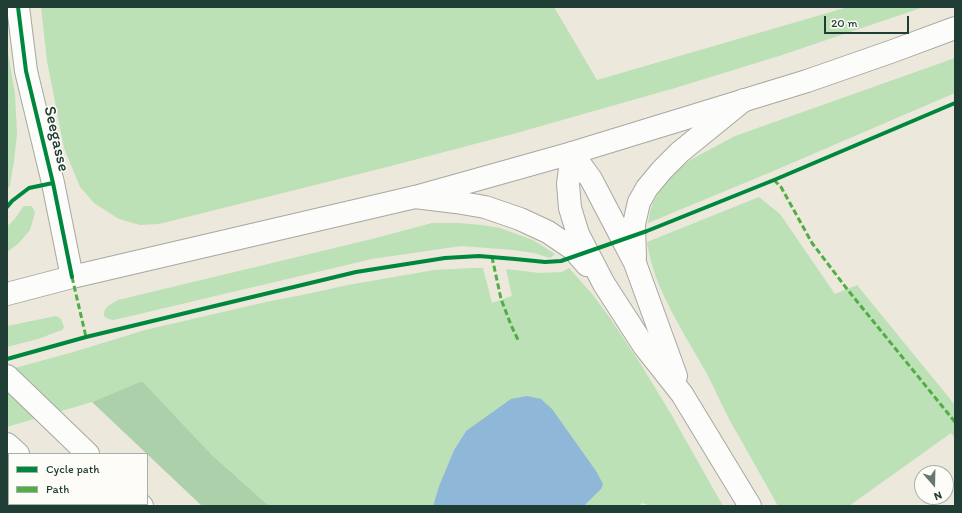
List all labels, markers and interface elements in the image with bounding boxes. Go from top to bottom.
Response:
scale bar [826,8,911,34]
text: 20 m [831,16,858,30]
street label: Seegasse [39,104,73,174]
legend [8,453,148,505]
text: Cycle path [46,462,100,476]
north arrow [914,465,954,505]
text: Path [46,482,69,496]
text: N [932,488,944,503]

